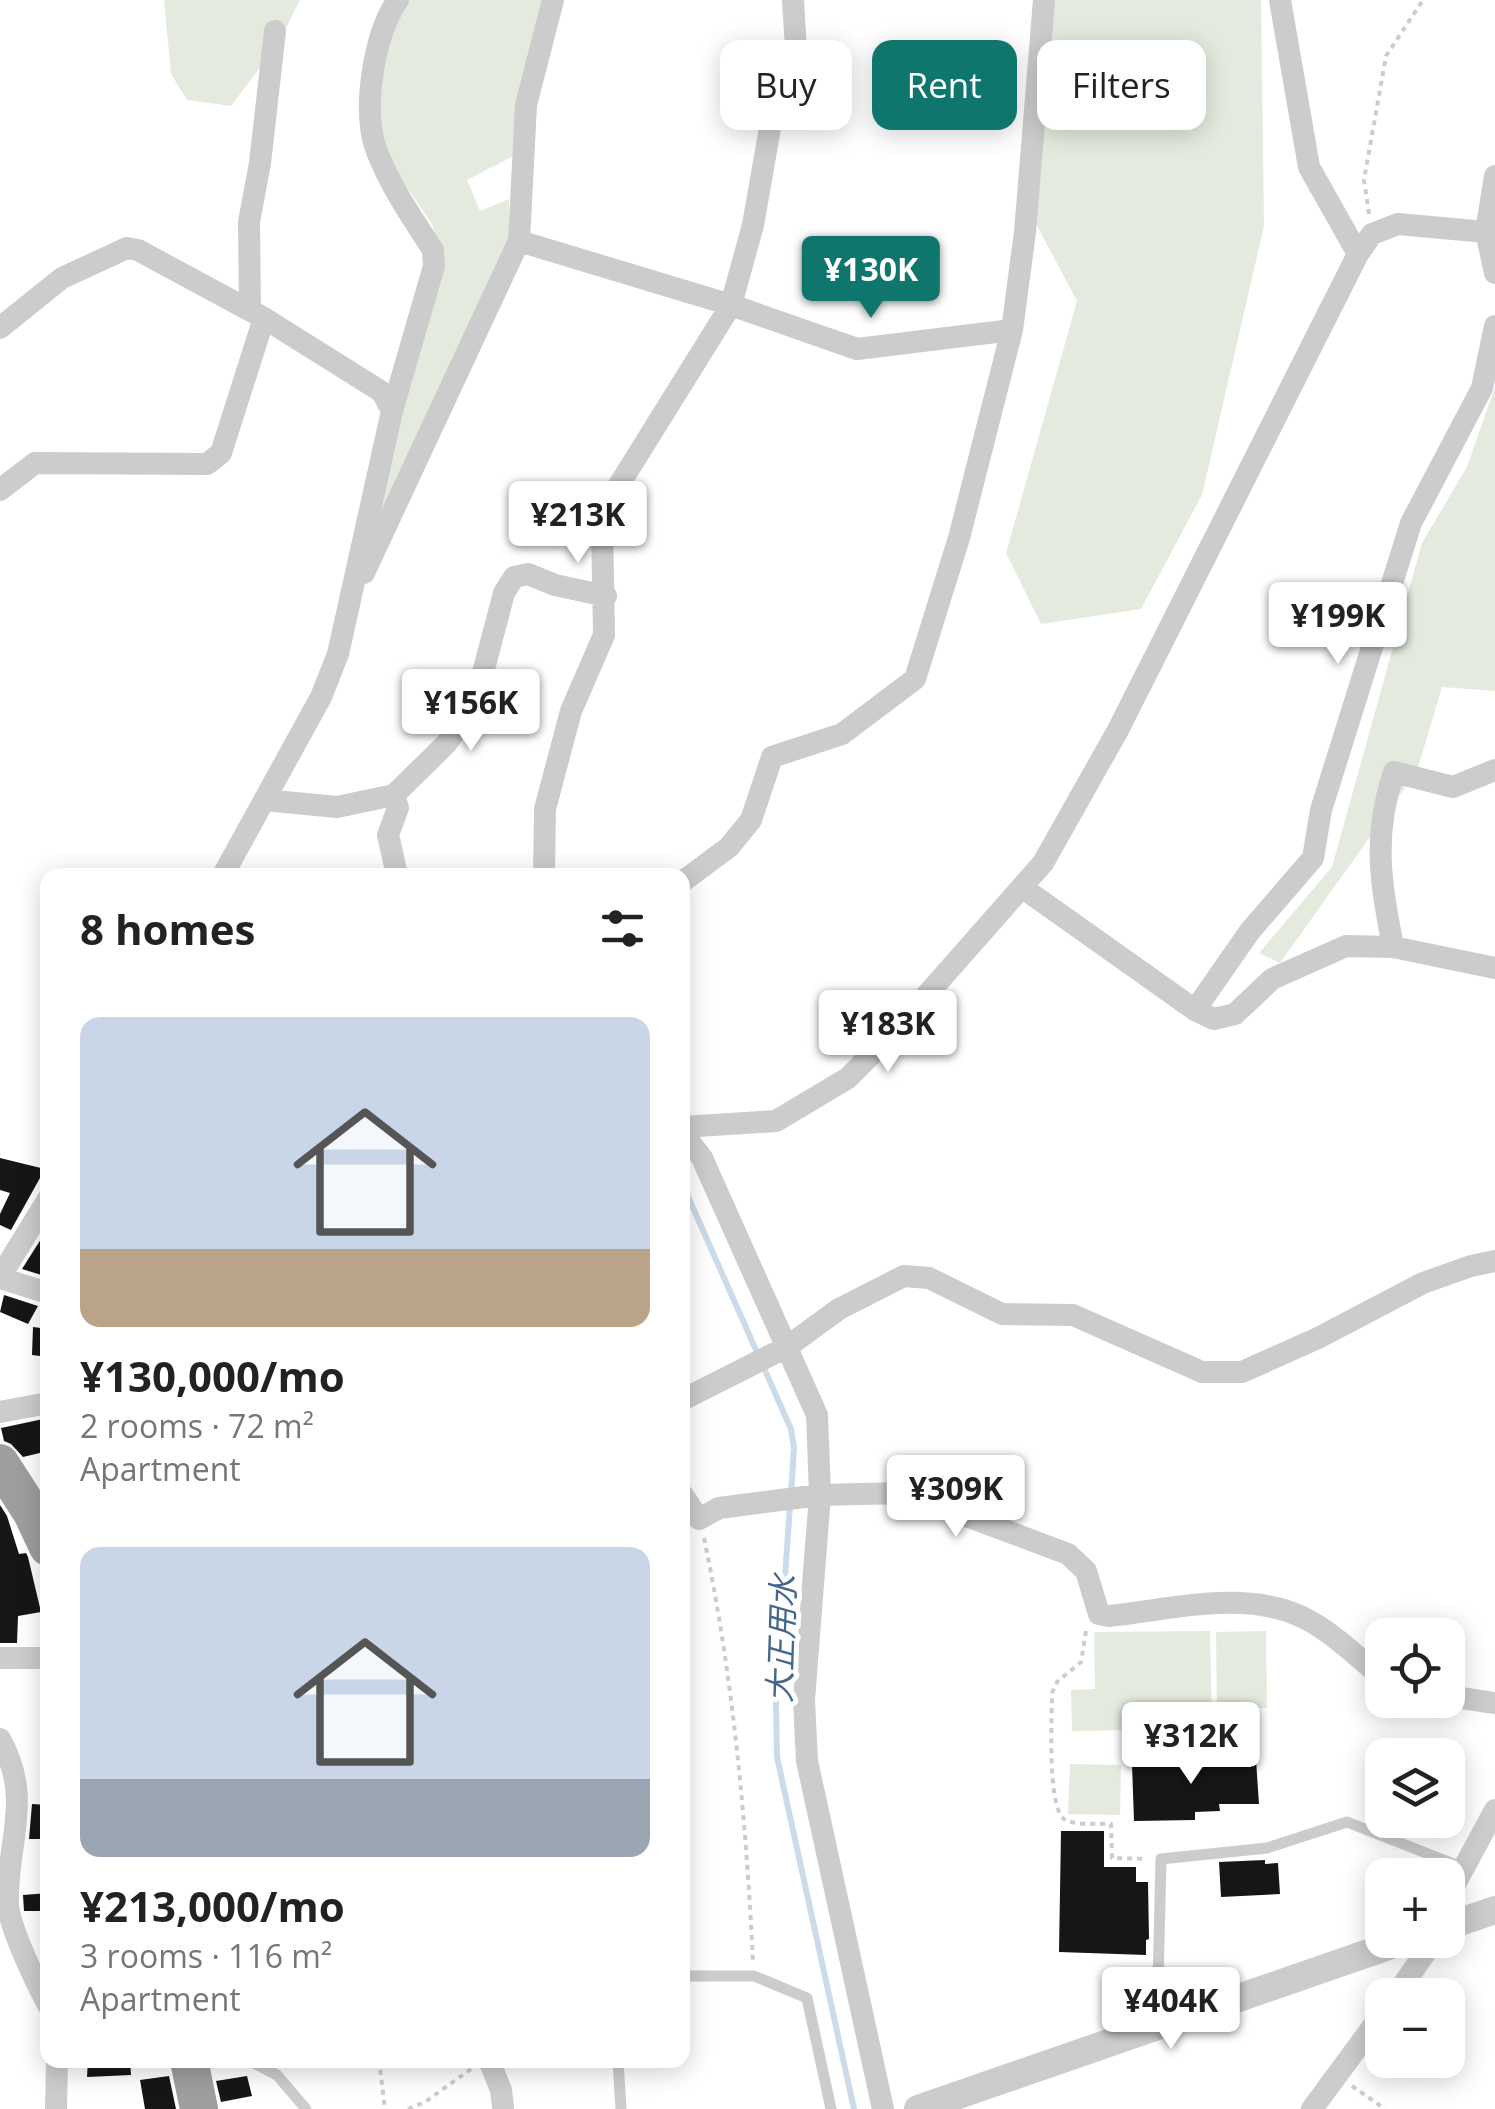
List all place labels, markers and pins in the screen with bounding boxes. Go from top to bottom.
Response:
pin: ¥130K [801,236,941,321]
pin: ¥213K [508,481,648,566]
pin: ¥199K [1268,582,1408,667]
pin: ¥156K [401,669,541,754]
pin: ¥183K [818,990,958,1075]
pin: ¥309K [886,1455,1026,1540]
pin: ¥312K [1121,1702,1261,1787]
pin: ¥404K [1101,1967,1241,2052]

